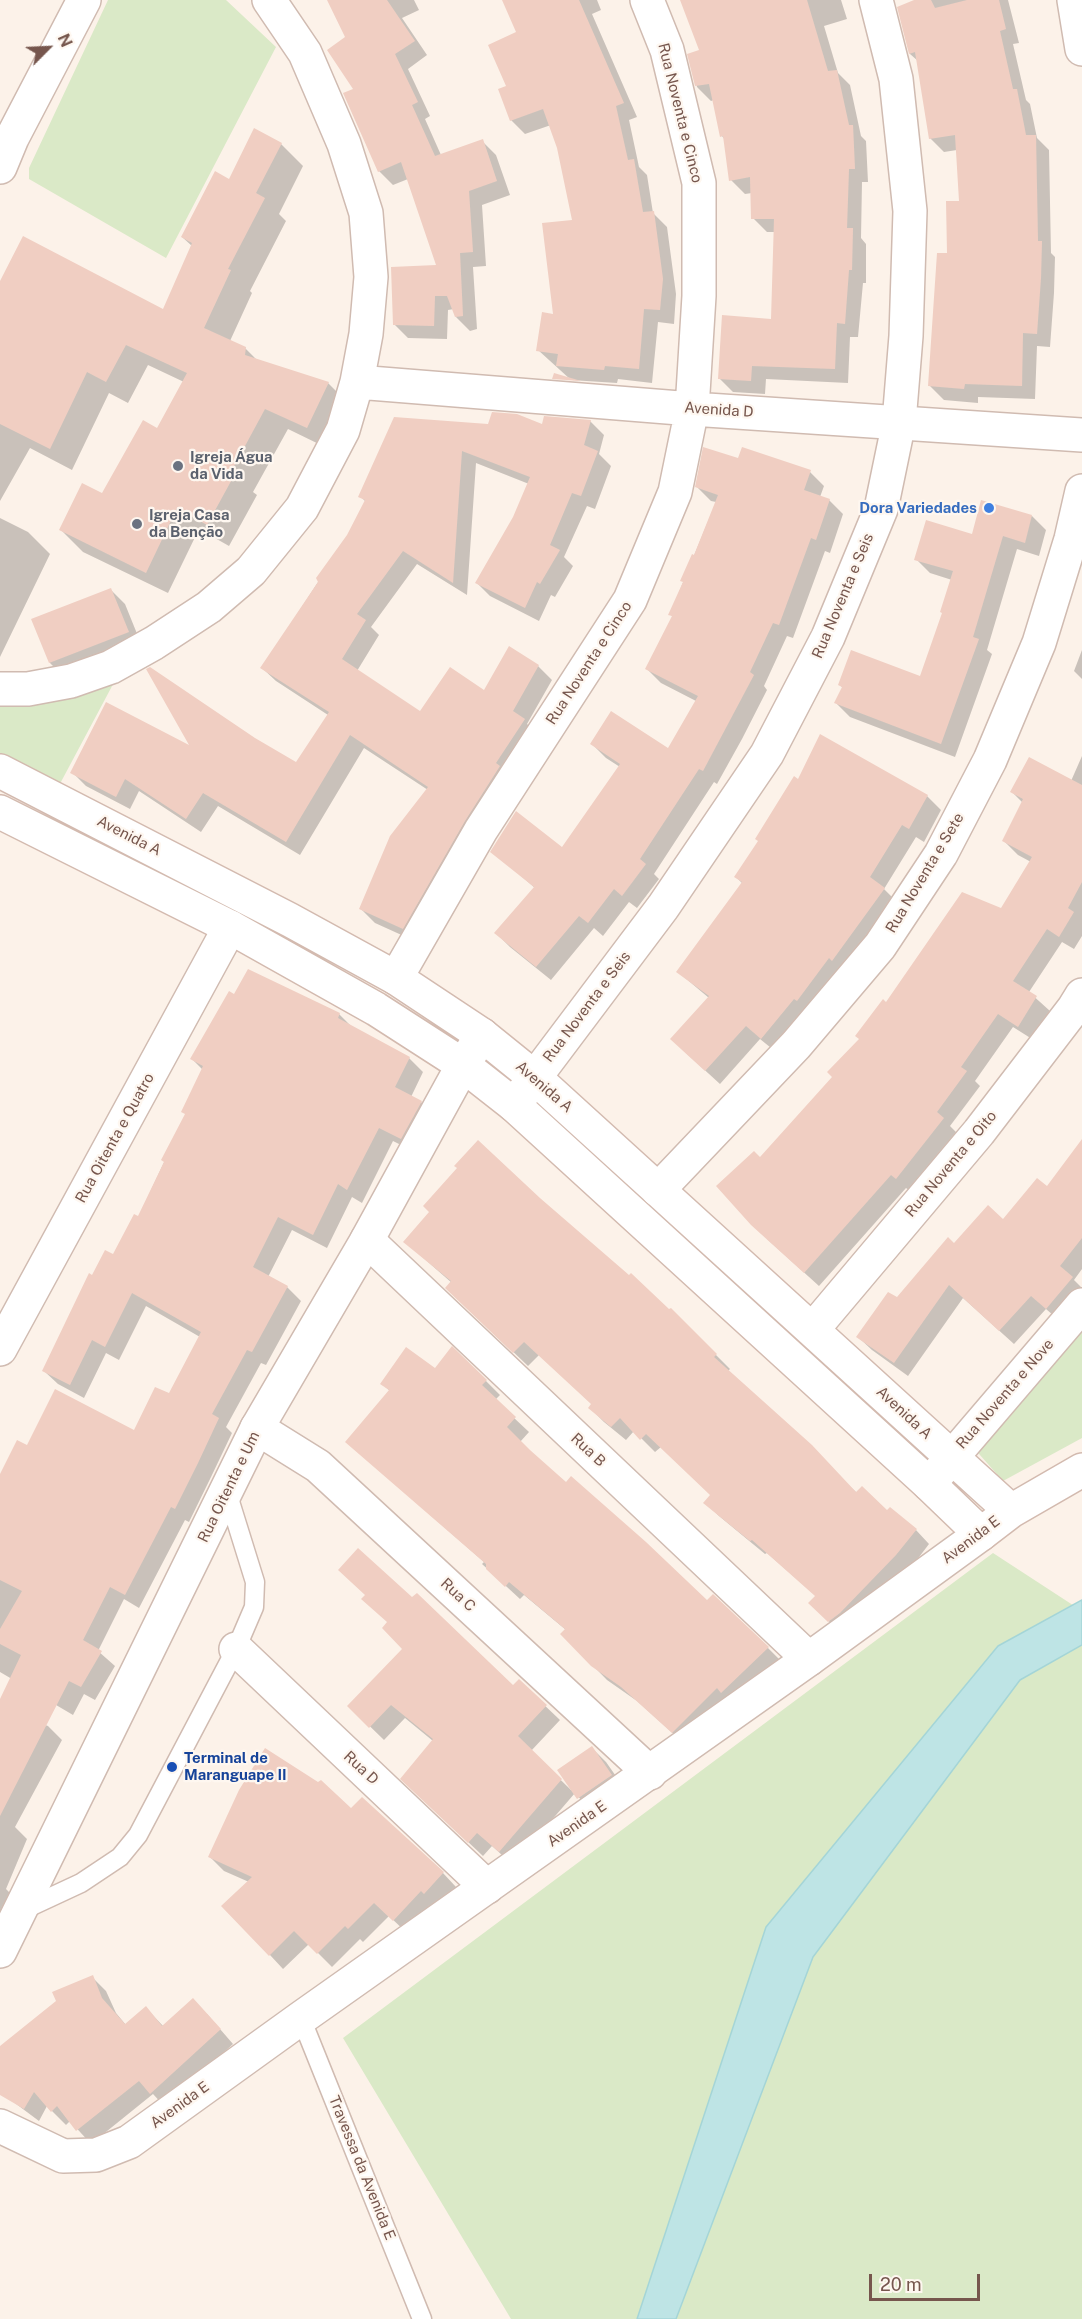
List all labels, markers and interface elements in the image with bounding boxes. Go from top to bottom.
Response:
north arrow [18,18,78,78]
text: N [54,31,76,50]
street label: Rua Noventa e Cinco [654,41,706,185]
street label: Avenida D [684,399,754,421]
place label: Igreja Água da Vida [190,448,272,483]
marker: Igreja Água da Vida [171,459,185,473]
place label: Dora Variedades [859,499,977,517]
marker: Dora Variedades [982,501,996,515]
place label: Igreja Casa da Benção [149,506,229,541]
marker: Igreja Casa da Benção [130,517,144,531]
street label: Rua Noventa e Seis [809,531,877,661]
street label: Rua Noventa e Cinco [542,598,636,728]
street label: Rua Noventa e Sete [882,810,968,936]
street label: Avenida A [94,812,164,860]
street label: Rua Noventa e Seis [539,948,635,1066]
street label: Avenida A [512,1057,576,1117]
street label: Rua Oitenta e Quatro [72,1070,158,1206]
street label: Rua Noventa e Oito [901,1107,1001,1221]
street label: Rua Noventa e Nove [952,1335,1058,1453]
street label: Avenida A [872,1383,936,1443]
street label: Rua Oitenta e Um [194,1429,264,1545]
street label: Rua B [567,1430,609,1470]
street label: Avenida E [938,1512,1004,1568]
street label: Rua C [437,1574,479,1616]
street label: Rua D [340,1747,382,1789]
place label: Terminal de Maranguape II [184,1749,287,1784]
marker: Terminal de Maranguape II [165,1760,179,1774]
street label: Avenida E [544,1797,610,1851]
street label: Avenida E [147,2078,213,2132]
street label: Travessa da Avenida E [325,2093,399,2243]
scale bar [872,2262,983,2300]
text: 20 m [880,2274,922,2295]

